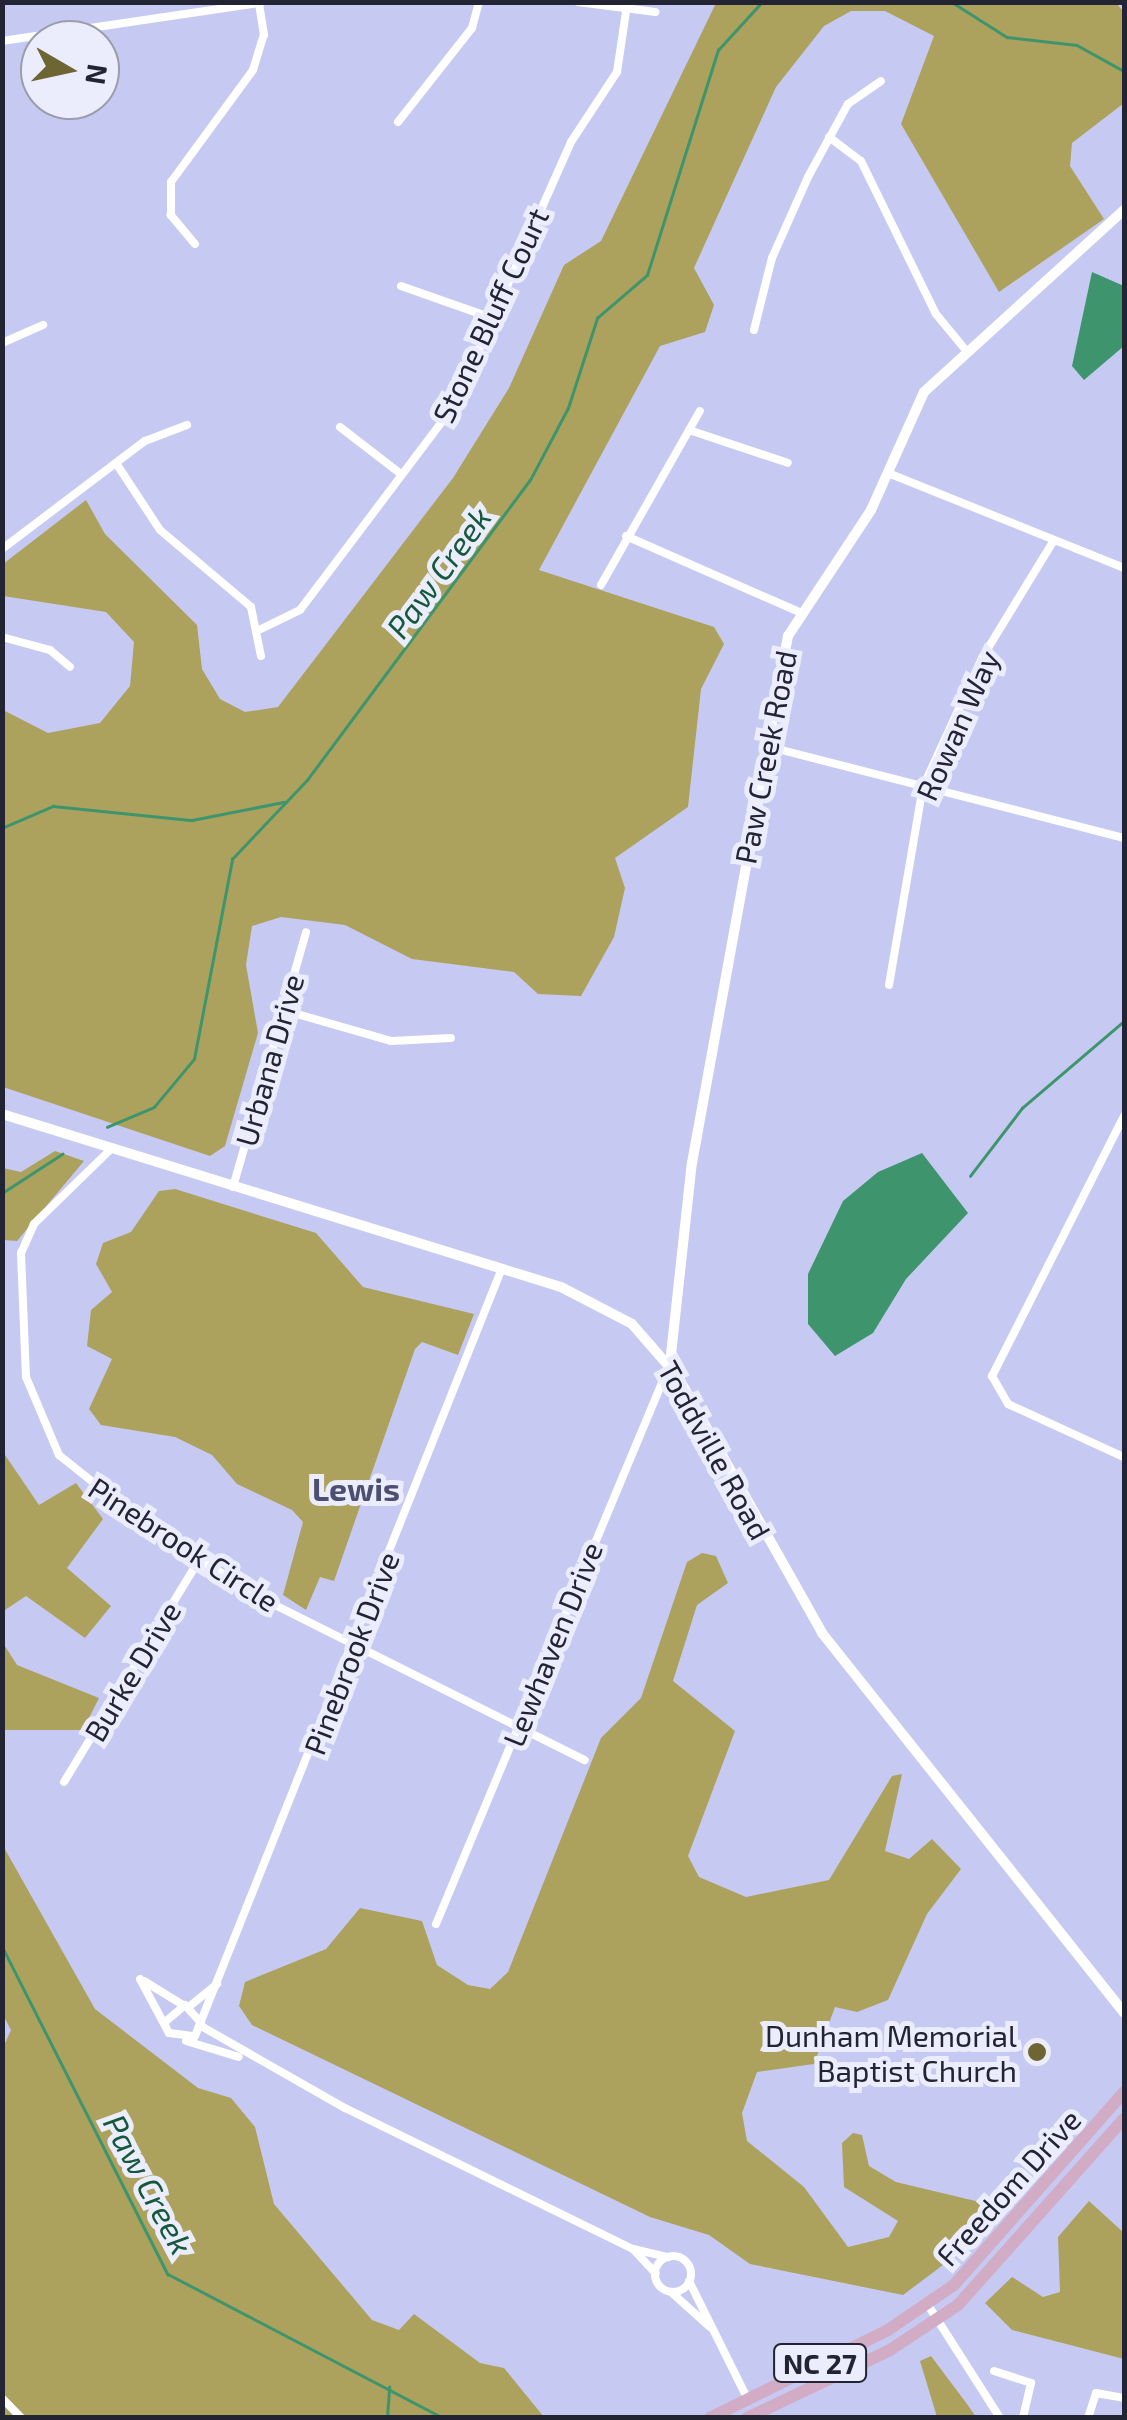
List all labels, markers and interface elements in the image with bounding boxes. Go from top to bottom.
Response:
north arrow [20,20,120,120]
text: N [79,62,116,87]
street label: Stone Bluff Court [425,202,555,428]
water label: Paw Creek [377,499,499,645]
street label: Rowan Way [908,644,1006,806]
street label: Paw Creek Road [727,647,803,867]
street label: Urbana Drive [227,970,311,1150]
street label: Toddville Road [651,1354,779,1546]
street label: Pinebrook Circle [82,1469,286,1619]
district label: Lewis [312,1469,400,1507]
street label: Lewhaven Drive [495,1537,609,1751]
street label: Pinebrook Drive [296,1546,406,1760]
street label: Burke Drive [76,1595,188,1747]
place label: Dunham Memorial Baptist Church [765,2017,1017,2088]
marker: Dunham Memorial Baptist Church [1026,2041,1048,2063]
street label: Freedom Drive [928,2101,1088,2273]
water label: Paw Creek [96,2107,202,2261]
road number: NC 27 [772,2340,868,2386]

